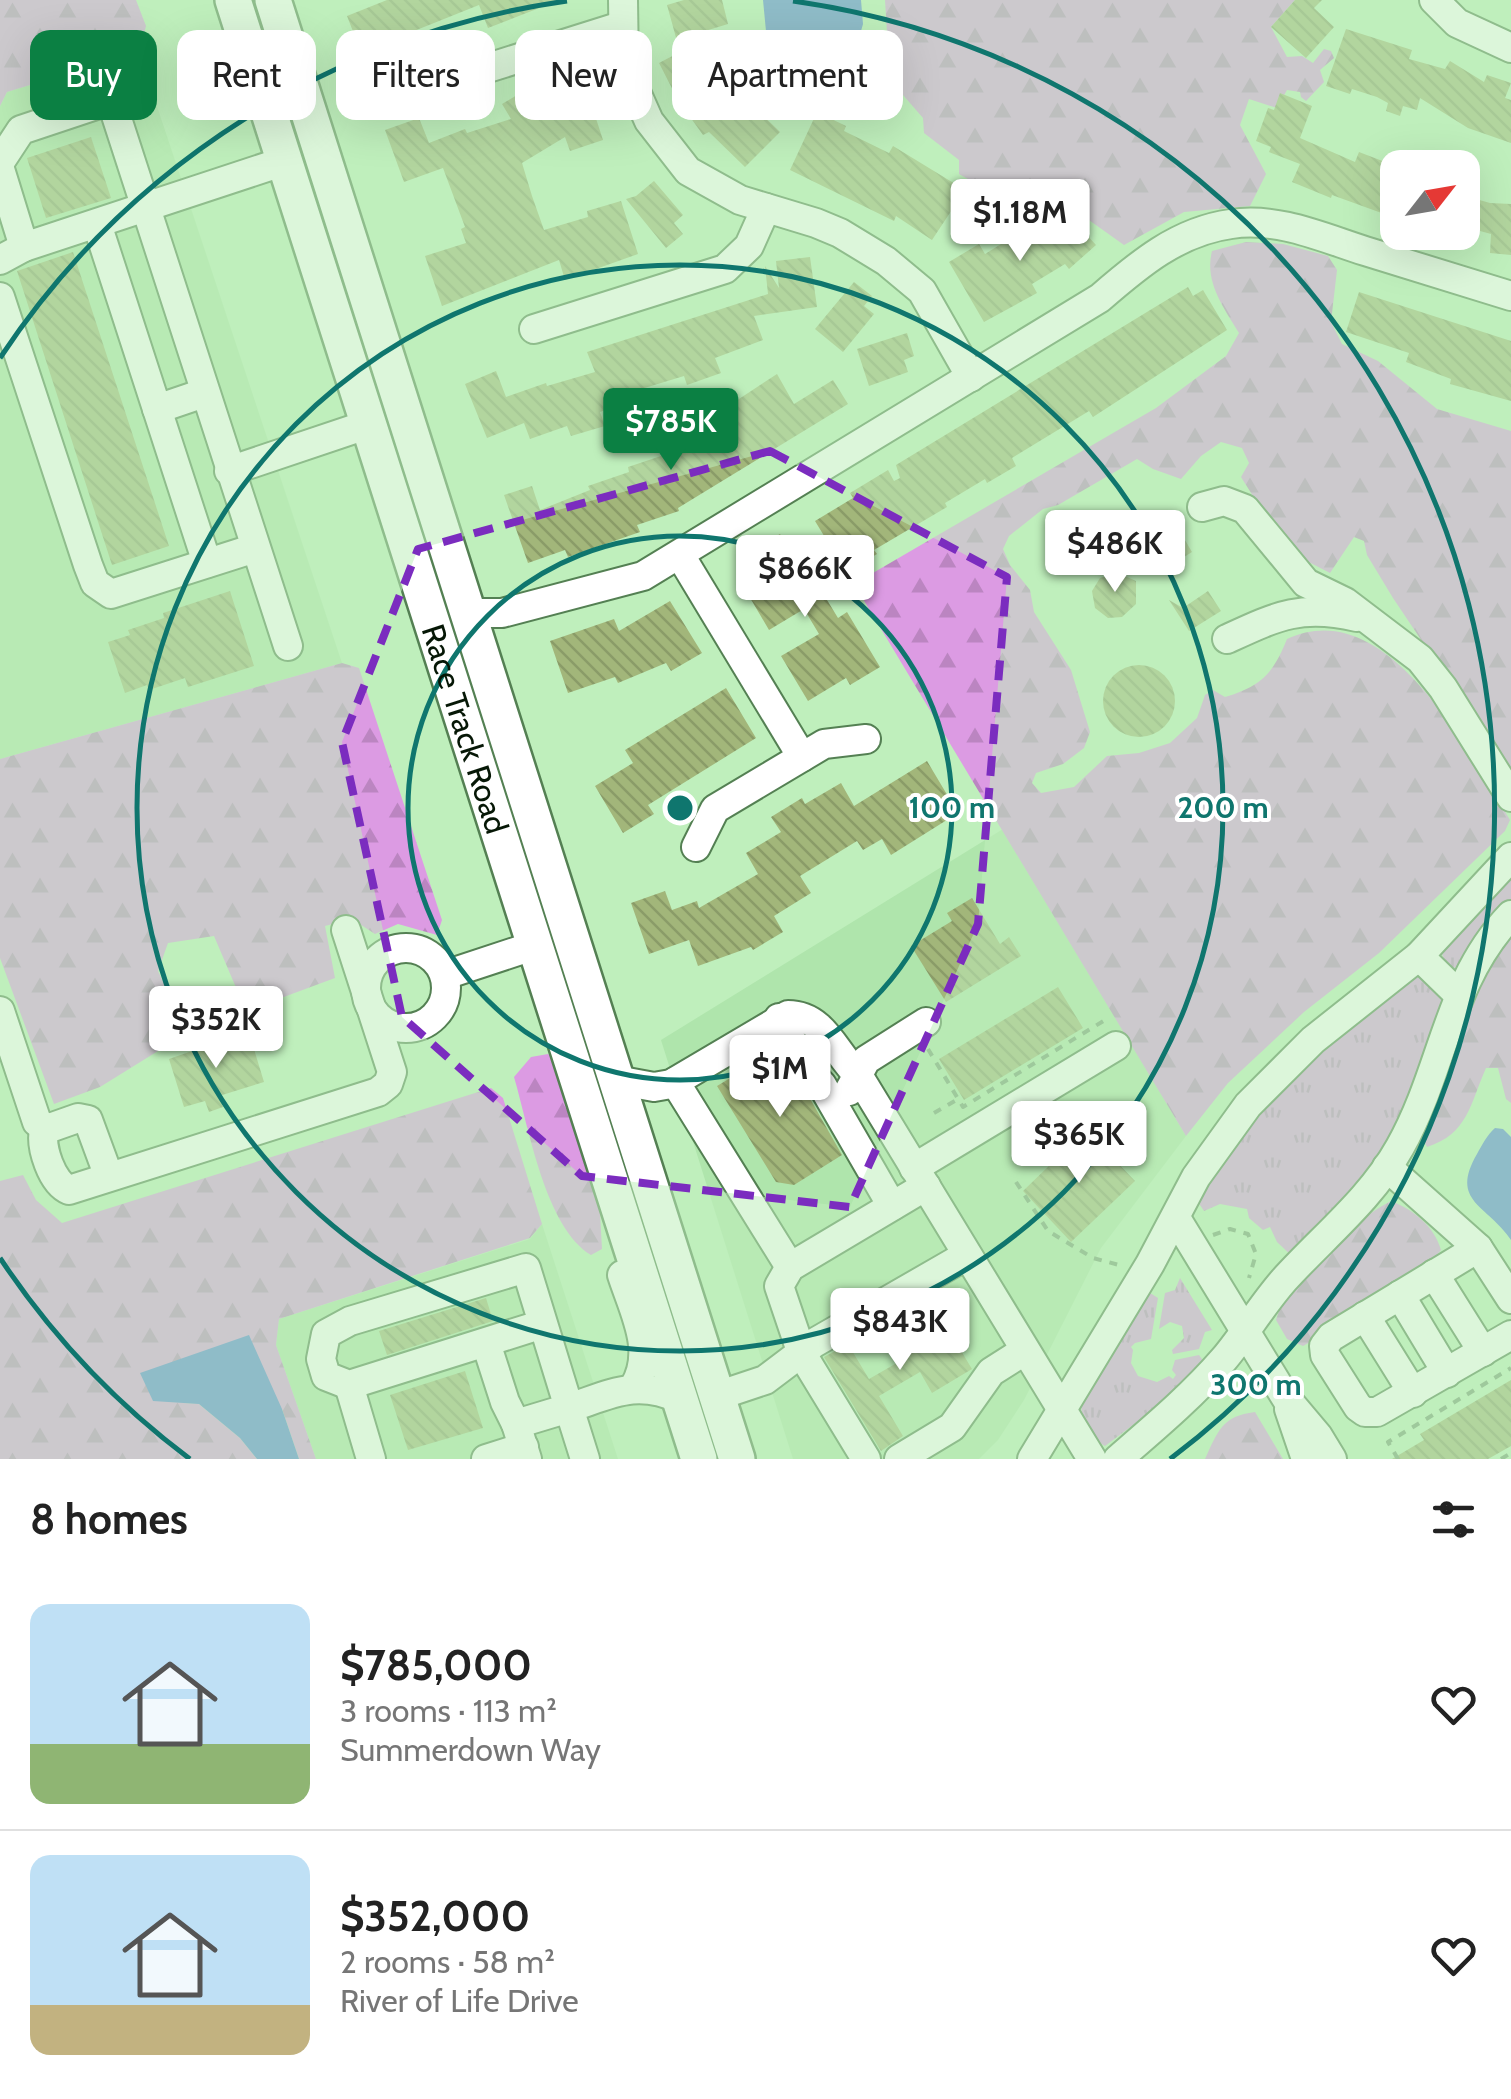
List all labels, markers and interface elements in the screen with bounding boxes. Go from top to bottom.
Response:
chip: Buy [30,30,157,120]
chip: Rent [177,30,316,120]
chip: Filters [336,30,495,120]
chip: New [515,30,652,120]
chip: Apartment [672,30,903,120]
north arrow [1380,150,1480,250]
map controls [1380,150,1480,250]
pin: $1.18M [939,179,1101,264]
text: $1.18M [973,192,1067,231]
pin: $785K [601,388,741,473]
text: $785K [625,401,717,440]
pin: $486K [1045,510,1185,595]
text: $486K [1067,523,1163,562]
pin: $866K [735,535,875,620]
text: $866K [758,548,852,587]
street label: Race Track Road [414,619,517,838]
text: 100 m [909,789,995,826]
text: 200 m [1177,789,1269,826]
centre of rings [662,790,698,826]
pin: $352K [146,986,286,1071]
text: $352K [171,999,261,1038]
pin: $1M [732,1035,828,1120]
text: $1M [751,1048,809,1087]
pin: $365K [1009,1101,1149,1186]
text: $365K [1033,1114,1125,1153]
pin: $843K [830,1288,970,1373]
text: $843K [852,1301,948,1340]
text: 300 m [1210,1366,1302,1403]
icon: filters [1426,1492,1481,1547]
text: 8 homes [30,1493,188,1545]
text: $785,000 [340,1639,532,1691]
icon: home [110,1644,230,1764]
icon: heart [1426,1677,1481,1732]
text: 3 rooms · 113 m² [340,1691,557,1730]
text: Summerdown Way [340,1730,601,1769]
text: $352,000 [340,1890,530,1942]
icon: home [110,1895,230,2015]
icon: heart [1426,1928,1481,1983]
text: 2 rooms · 58 m² [340,1942,555,1981]
text: River of Life Drive [340,1981,579,2020]

